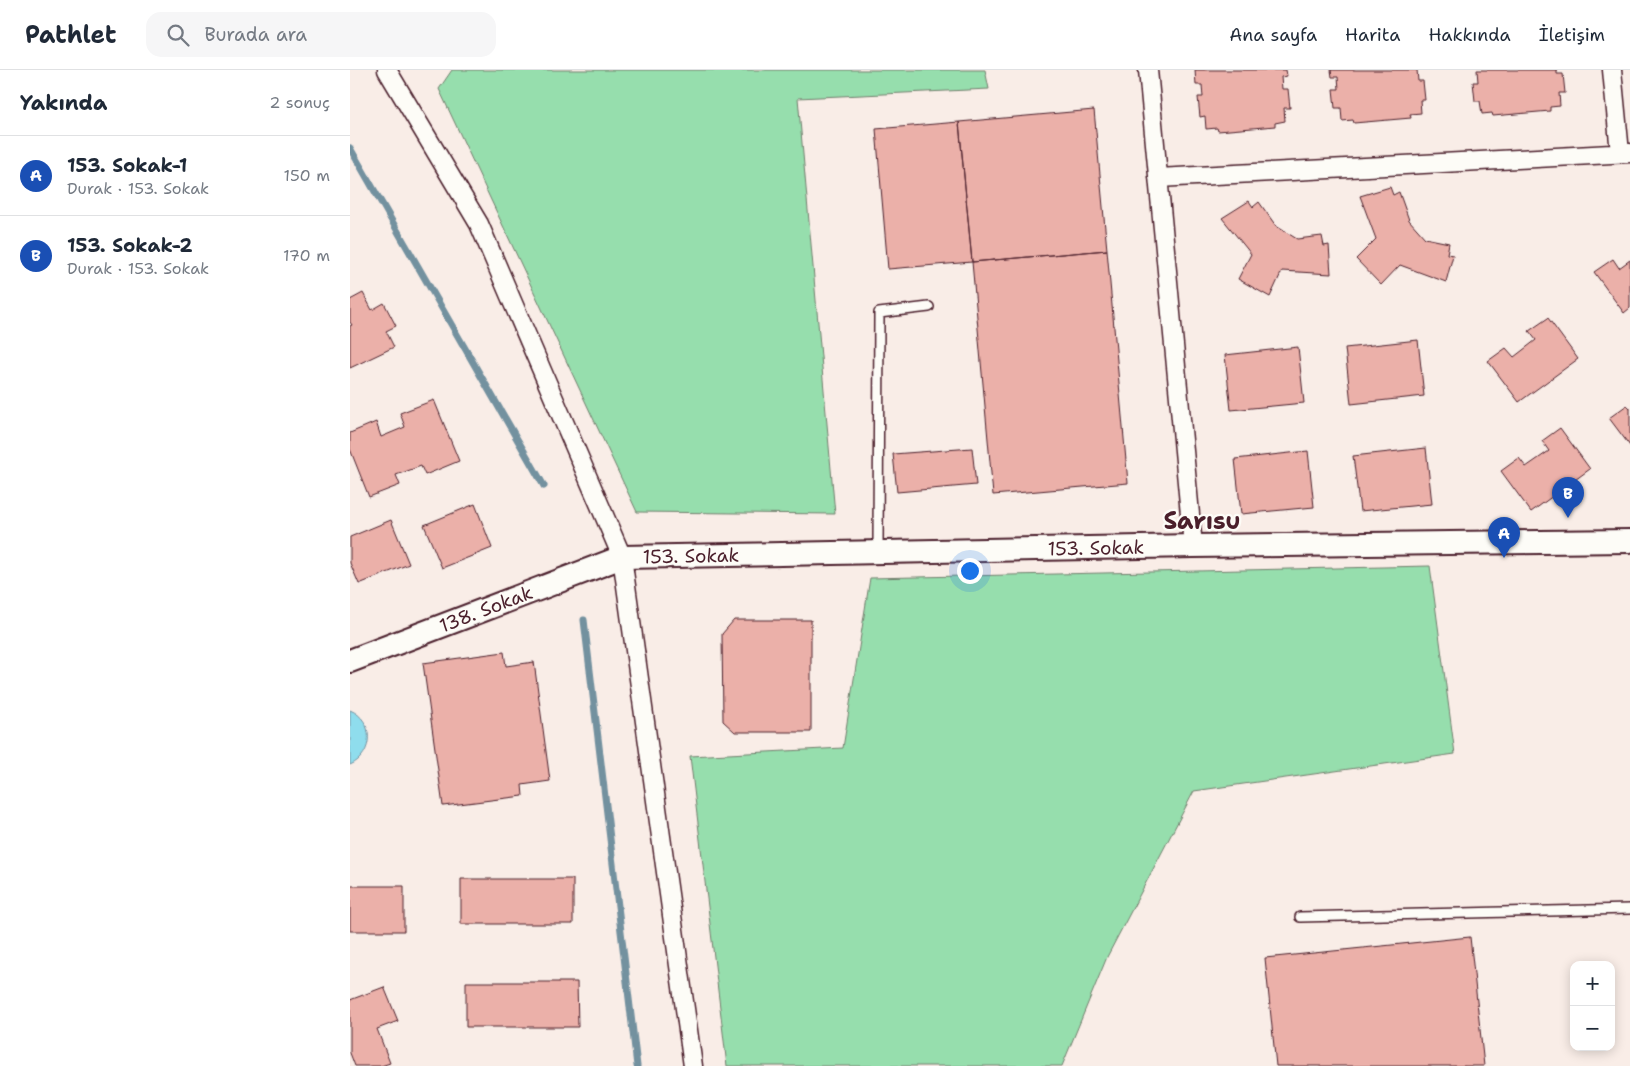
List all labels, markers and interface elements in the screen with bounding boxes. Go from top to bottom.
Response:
search box [146,12,496,57]
text: Pathlet [25,19,116,51]
icon: search [164,21,192,49]
text: Burada ara [204,22,307,47]
text: Ana sayfa [1229,23,1317,47]
text: Harita [1345,23,1400,47]
text: Hakkında [1428,23,1511,47]
text: İletişim [1539,23,1605,47]
text: Yakında [20,89,107,117]
text: 2 sonuç [269,92,330,113]
text: 153. Sokak-1 [67,153,187,178]
text: A [30,165,42,186]
text: 150 m [283,165,330,186]
text: Durak · 153. Sokak [67,178,209,199]
text: 153. Sokak-2 [67,233,193,258]
text: B [31,245,41,266]
text: 170 m [283,245,330,266]
text: Durak · 153. Sokak [67,258,209,279]
pin: B [1552,477,1584,518]
district label: Sarısu [1163,505,1241,537]
pin: A [1488,517,1520,558]
street label: 153. Sokak [1047,535,1145,561]
street label: 153. Sokak [642,543,740,569]
your location [957,558,983,584]
street label: 138. Sokak [436,580,536,638]
map controls [1570,961,1615,1051]
button: + [1570,961,1615,1006]
button: − [1570,1006,1615,1051]

